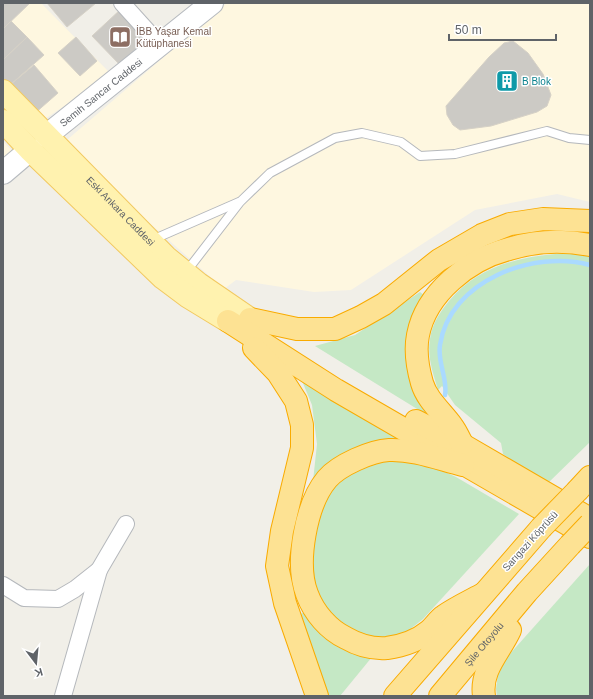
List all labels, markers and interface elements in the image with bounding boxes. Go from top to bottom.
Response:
scale bar [449,16,556,42]
text: 50 m [455,23,482,37]
library icon: İBB Yaşar Kemal Kütüphanesi [107,24,133,50]
place label: İBB Yaşar Kemal Kütüphanesi [136,25,211,49]
street label: Semih Sancar Caddesi [57,56,144,129]
building icon: B Blok [494,68,520,94]
place label: B Blok [522,76,552,87]
street label: Eski Ankara Caddesi [84,174,157,248]
street label: Sarıgazi Köprüsü [500,509,560,573]
street label: Şile Otoyolu [462,620,505,668]
north arrow [16,643,56,683]
text: K [33,666,44,679]

